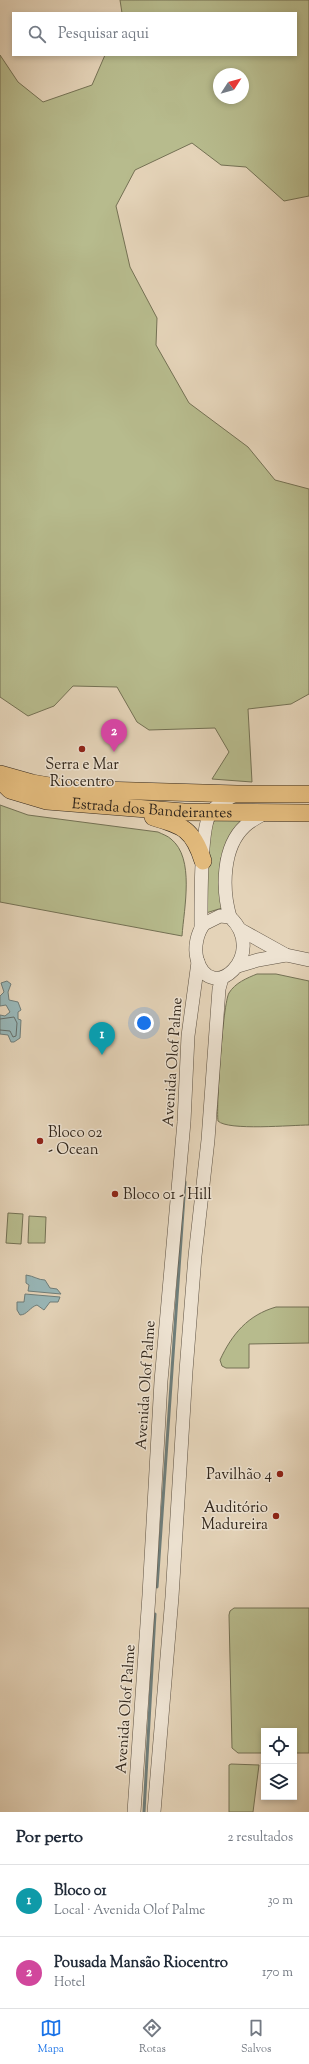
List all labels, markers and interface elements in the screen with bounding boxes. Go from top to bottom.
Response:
search box [12,12,297,56]
icon: search [26,23,48,45]
text: Pesquisar aqui [58,24,149,45]
north arrow [213,68,249,104]
pin: 2 [101,719,127,752]
marker: Serra e Mar Riocentro [77,744,87,754]
place label: Serra e Mar Riocentro [45,755,119,793]
street label: Estrada dos Bandeirantes [71,794,232,824]
street label: Avenida Olof Palme [159,997,188,1127]
your location [134,1013,154,1033]
pin: 1 [89,1022,115,1055]
place label: Bloco 02 - Ocean [48,1123,103,1161]
marker: Bloco 02 - Ocean [35,1136,45,1146]
place label: Bloco 01 - Hill [123,1185,212,1206]
marker: Bloco 01 - Hill [110,1189,120,1199]
street label: Avenida Olof Palme [132,1320,161,1450]
place label: Pavilhão 4 [206,1465,272,1486]
marker: Pavilhão 4 [275,1469,285,1479]
place label: Auditório Madureira [201,1498,268,1536]
marker: Auditório Madureira [271,1511,281,1521]
street label: Avenida Olof Palme [112,1644,141,1774]
map controls [261,1728,297,1800]
button: locate [261,1728,297,1764]
button: layers [261,1764,297,1800]
text: Por perto [16,1826,83,1850]
text: 2 resultados [227,1829,293,1847]
text: Bloco 01 [54,1881,107,1902]
text: 1 [27,1892,31,1910]
text: 30 m [267,1892,293,1910]
text: Local · Avenida Olof Palme [54,1902,205,1920]
text: Pousada Mansão Riocentro [54,1953,228,1974]
text: 2 [26,1964,32,1982]
text: 170 m [262,1964,293,1982]
text: Hotel [54,1974,85,1992]
tab: Mapa [38,2017,64,2057]
tab: Rotas [139,2017,166,2057]
tab: Salvos [241,2017,271,2057]

